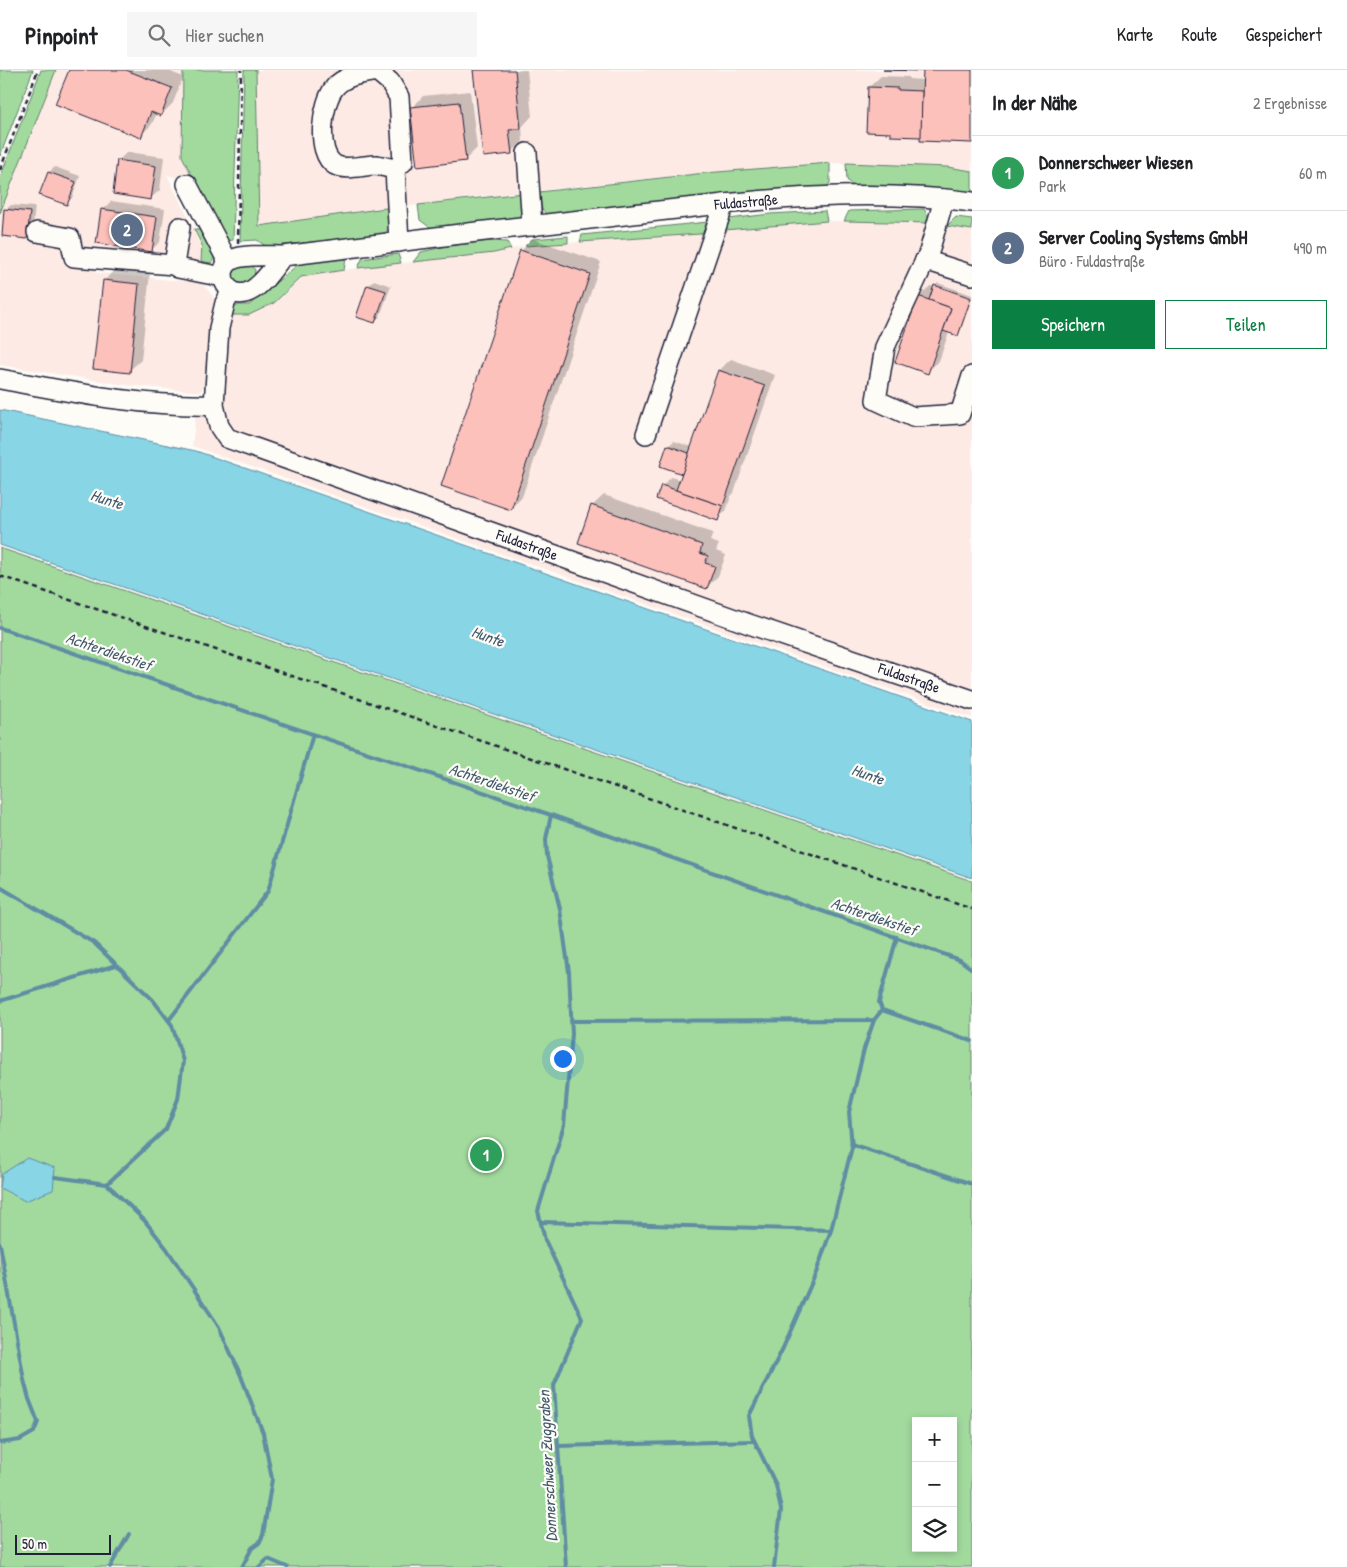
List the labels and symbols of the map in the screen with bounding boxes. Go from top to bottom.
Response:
street label: Fuldastraße [712,188,779,215]
pin: 2 [111,211,143,249]
water label: Hunte [88,483,127,515]
street label: Fuldastraße [493,523,561,565]
water label: Hunte [469,620,508,652]
water label: Achterdiekstief [63,626,158,677]
street label: Fuldastraße [875,657,943,698]
water label: Achterdiekstief [446,757,541,808]
water label: Hunte [849,758,888,790]
water label: Achterdiekstief [828,891,923,942]
your location [550,1046,576,1072]
pin: 1 [470,1136,502,1174]
water label: Donnerschweer Zuggraben [532,1388,562,1542]
scale bar [15,1532,111,1555]

